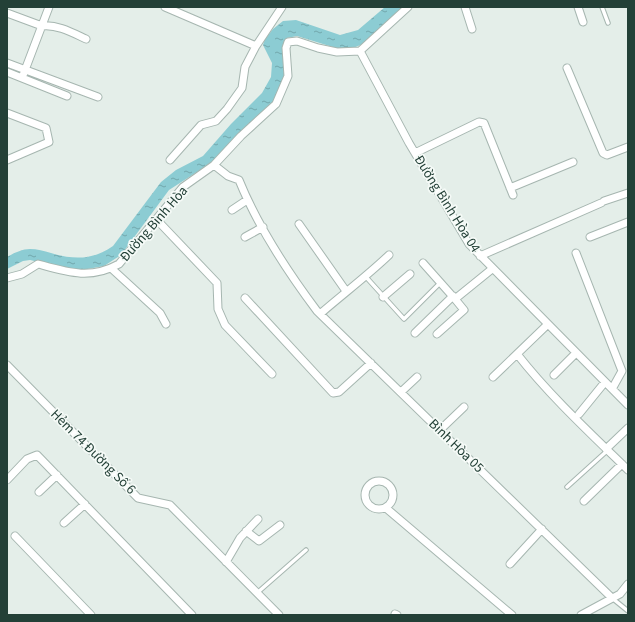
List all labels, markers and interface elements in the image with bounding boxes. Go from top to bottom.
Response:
street label: Đường Bình Hòa 04 [409,151,485,257]
street label: Đường Bình Hòa [115,182,193,266]
street label: Hẻm 74 Đường Số 6 [46,405,140,499]
street label: Bình Hòa 05 [424,414,488,478]

